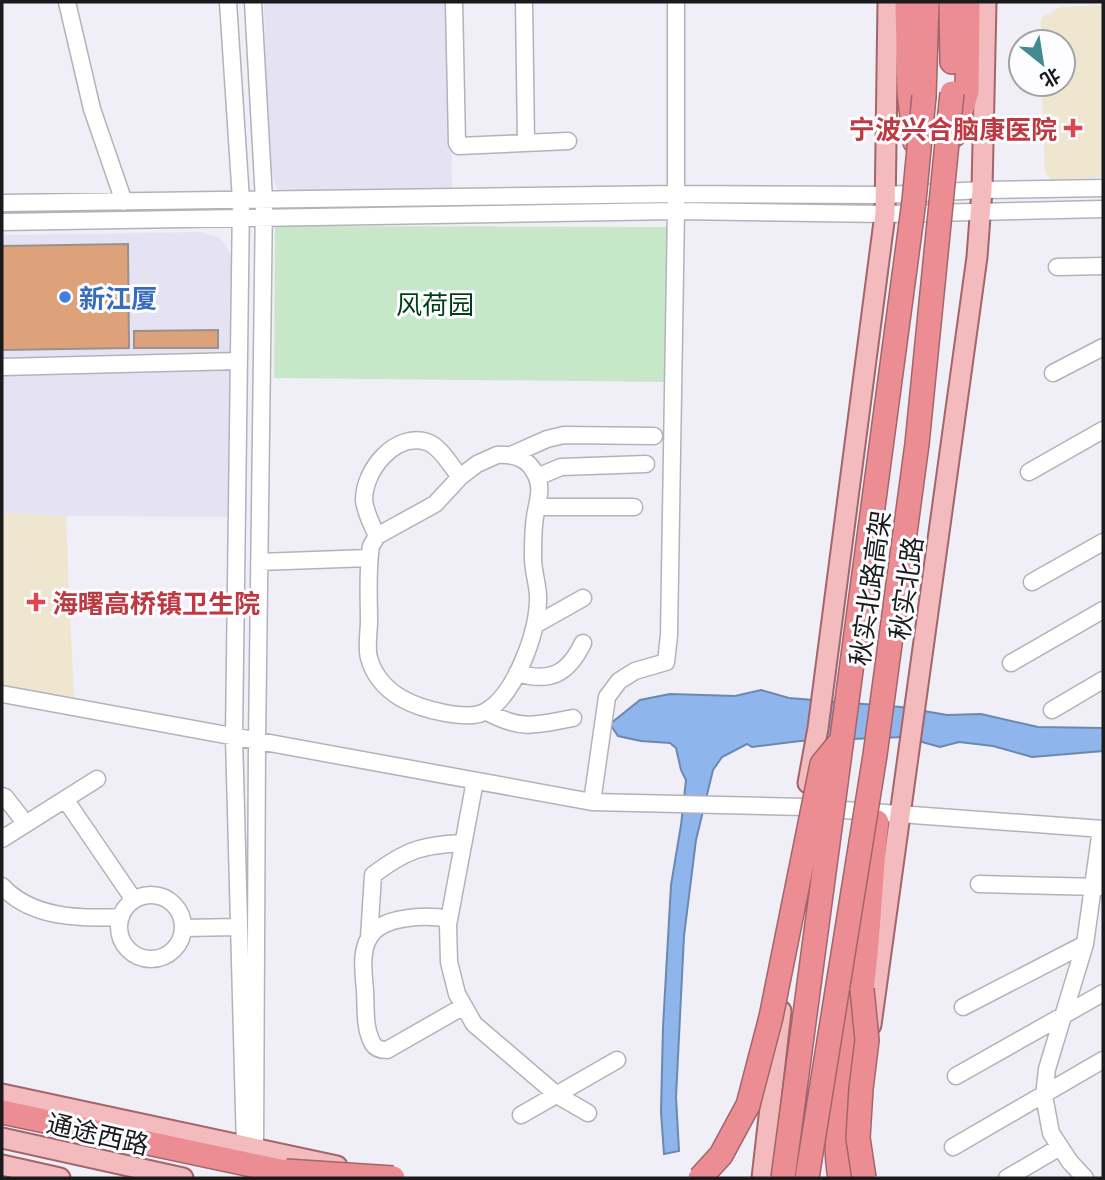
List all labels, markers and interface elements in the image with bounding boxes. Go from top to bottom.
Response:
north arrow [1007,28,1077,98]
text: 北 [1037,63,1065,93]
place label: 宁波兴合脑康医院 [849,113,1057,144]
marker: 宁波兴合脑康医院 [1063,118,1083,138]
place label: 新江厦 [79,282,157,313]
park label: 风荷园 [396,288,474,319]
marker: 新江厦 [57,289,73,305]
street label: 秋实北路高架 [843,509,895,667]
street label: 秋实北路 [882,534,928,642]
place label: 海曙高桥镇卫生院 [52,587,260,618]
marker: 海曙高桥镇卫生院 [26,592,46,612]
street label: 通途西路 [44,1106,152,1160]

